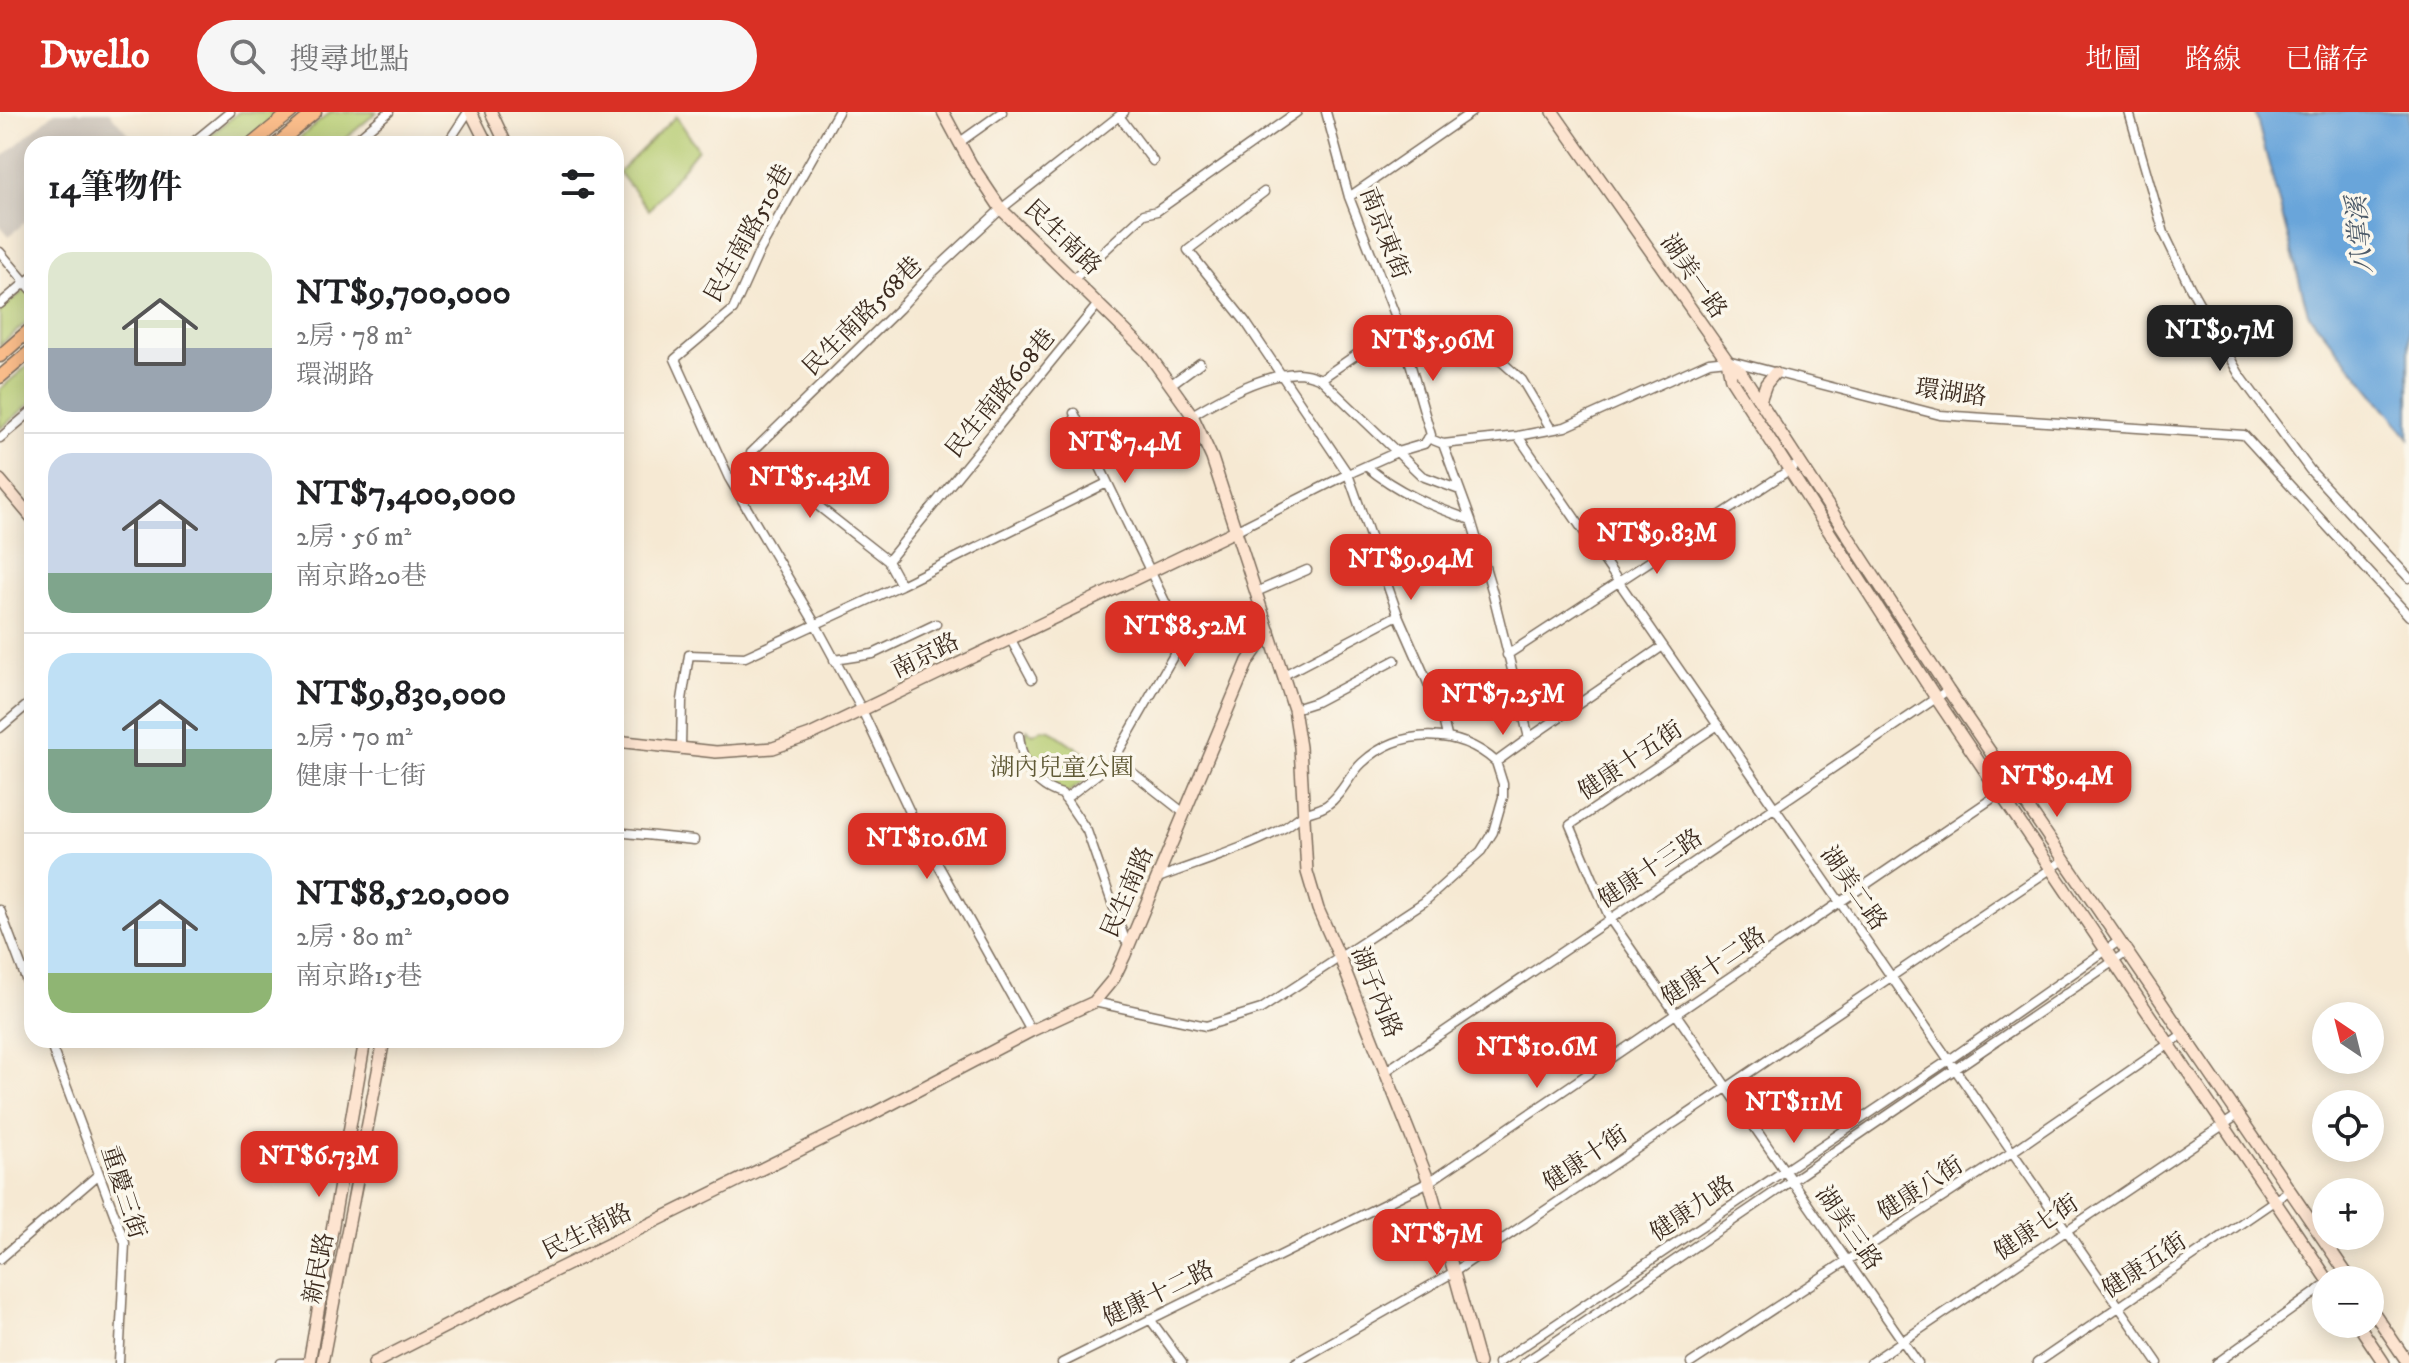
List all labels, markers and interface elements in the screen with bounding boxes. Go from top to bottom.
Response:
search box [197,20,757,92]
text: Dwello [40,32,149,80]
icon: search [225,34,269,78]
text: 搜尋地點 [289,42,409,79]
text: 地圖 [2085,42,2141,77]
text: 路線 [2185,42,2241,77]
text: 已儲存 [2285,42,2369,77]
street label: 民生南路510巷 [699,159,799,308]
icon: filters [556,162,600,206]
text: 14筆物件 [48,167,182,209]
street label: 南京東街 [1353,183,1415,284]
water label: 八掌溪 [2340,192,2380,275]
street label: 民生南路 [1017,194,1107,282]
street label: 湖美一路 [1653,229,1733,324]
street label: 民生南路568巷 [797,251,929,383]
text: NT$9,700,000 [296,272,511,314]
icon: home [112,284,208,380]
pin: NT$9.7M [2146,305,2294,373]
text: NT$9.7M [2165,314,2275,347]
pin: NT$5.96M [1350,315,1516,383]
text: 2房 · 78 m² [296,320,412,353]
street label: 民生南路608巷 [940,323,1062,464]
text: NT$5.96M [1371,324,1495,357]
text: 環湖路 [296,359,374,392]
street label: 環湖路 [1913,373,1989,413]
pin: NT$7.4M [1051,417,1199,485]
text: NT$7.4M [1068,426,1182,459]
pin: NT$5.43M [727,452,893,520]
text: NT$5.43M [749,461,871,494]
text: NT$7,400,000 [296,473,516,515]
icon: home [112,485,208,581]
pin: NT$9.83M [1574,508,1740,576]
text: NT$9.83M [1597,517,1717,550]
text: 2房 · 56 m² [296,521,411,554]
pin: NT$9.94M [1328,534,1494,602]
text: NT$9.94M [1348,543,1474,576]
text: 南京路20巷 [296,560,427,593]
pin: NT$8.52M [1102,601,1268,669]
text: NT$8.52M [1123,610,1247,643]
street label: 南京路 [887,627,964,685]
pin: NT$7.25M [1420,669,1586,737]
text: NT$9,830,000 [296,673,506,715]
text: NT$7.25M [1441,678,1565,711]
icon: home [112,685,208,781]
street label: 健康十五街 [1572,715,1689,807]
text: 2房 · 70 m² [296,721,413,754]
pin: NT$9.4M [1983,751,2131,819]
park label: 湖內兒童公園 [990,753,1134,783]
text: 健康十七街 [296,760,426,793]
text: NT$9.4M [2000,760,2114,793]
pin: NT$10.6M [844,813,1010,881]
text: NT$10.6M [866,822,988,855]
street label: 健康十三路 [1592,823,1709,915]
street label: 湖美二路 [1813,841,1893,936]
street label: 民生南路 [1095,842,1160,942]
text: NT$8,520,000 [296,873,510,915]
icon: home [112,885,208,981]
text: 2房 · 80 m² [296,921,412,954]
street label: 健康十二路 [1655,921,1772,1013]
street label: 湖子內路 [1344,942,1408,1042]
text: 南京路15巷 [296,960,422,993]
north arrow [2312,1002,2384,1074]
map controls [2312,1002,2384,1338]
pin: NT$10.6M [1454,1022,1620,1090]
text: NT$10.6M [1476,1031,1598,1064]
pin: NT$11M [1729,1077,1859,1145]
text: NT$11M [1745,1086,1843,1119]
button: locate [2312,1090,2384,1162]
street label: 健康十街 [1537,1120,1634,1198]
pin: NT$6.73M [236,1131,402,1199]
text: NT$6.73M [259,1140,379,1173]
street label: 重慶三街 [94,1142,152,1243]
street label: 健康八街 [1872,1150,1969,1228]
street label: 健康九路 [1644,1170,1741,1248]
button: + [2312,1178,2384,1250]
street label: 湖美三路 [1808,1181,1888,1276]
street label: 健康七街 [1988,1189,2085,1267]
street label: 民生南路 [538,1197,637,1266]
pin: NT$7M [1381,1209,1493,1277]
text: NT$7M [1391,1218,1483,1251]
street label: 健康五街 [2096,1227,2193,1305]
street label: 新民路 [297,1230,341,1306]
street label: 健康十二路 [1098,1254,1219,1334]
button: − [2312,1266,2384,1338]

